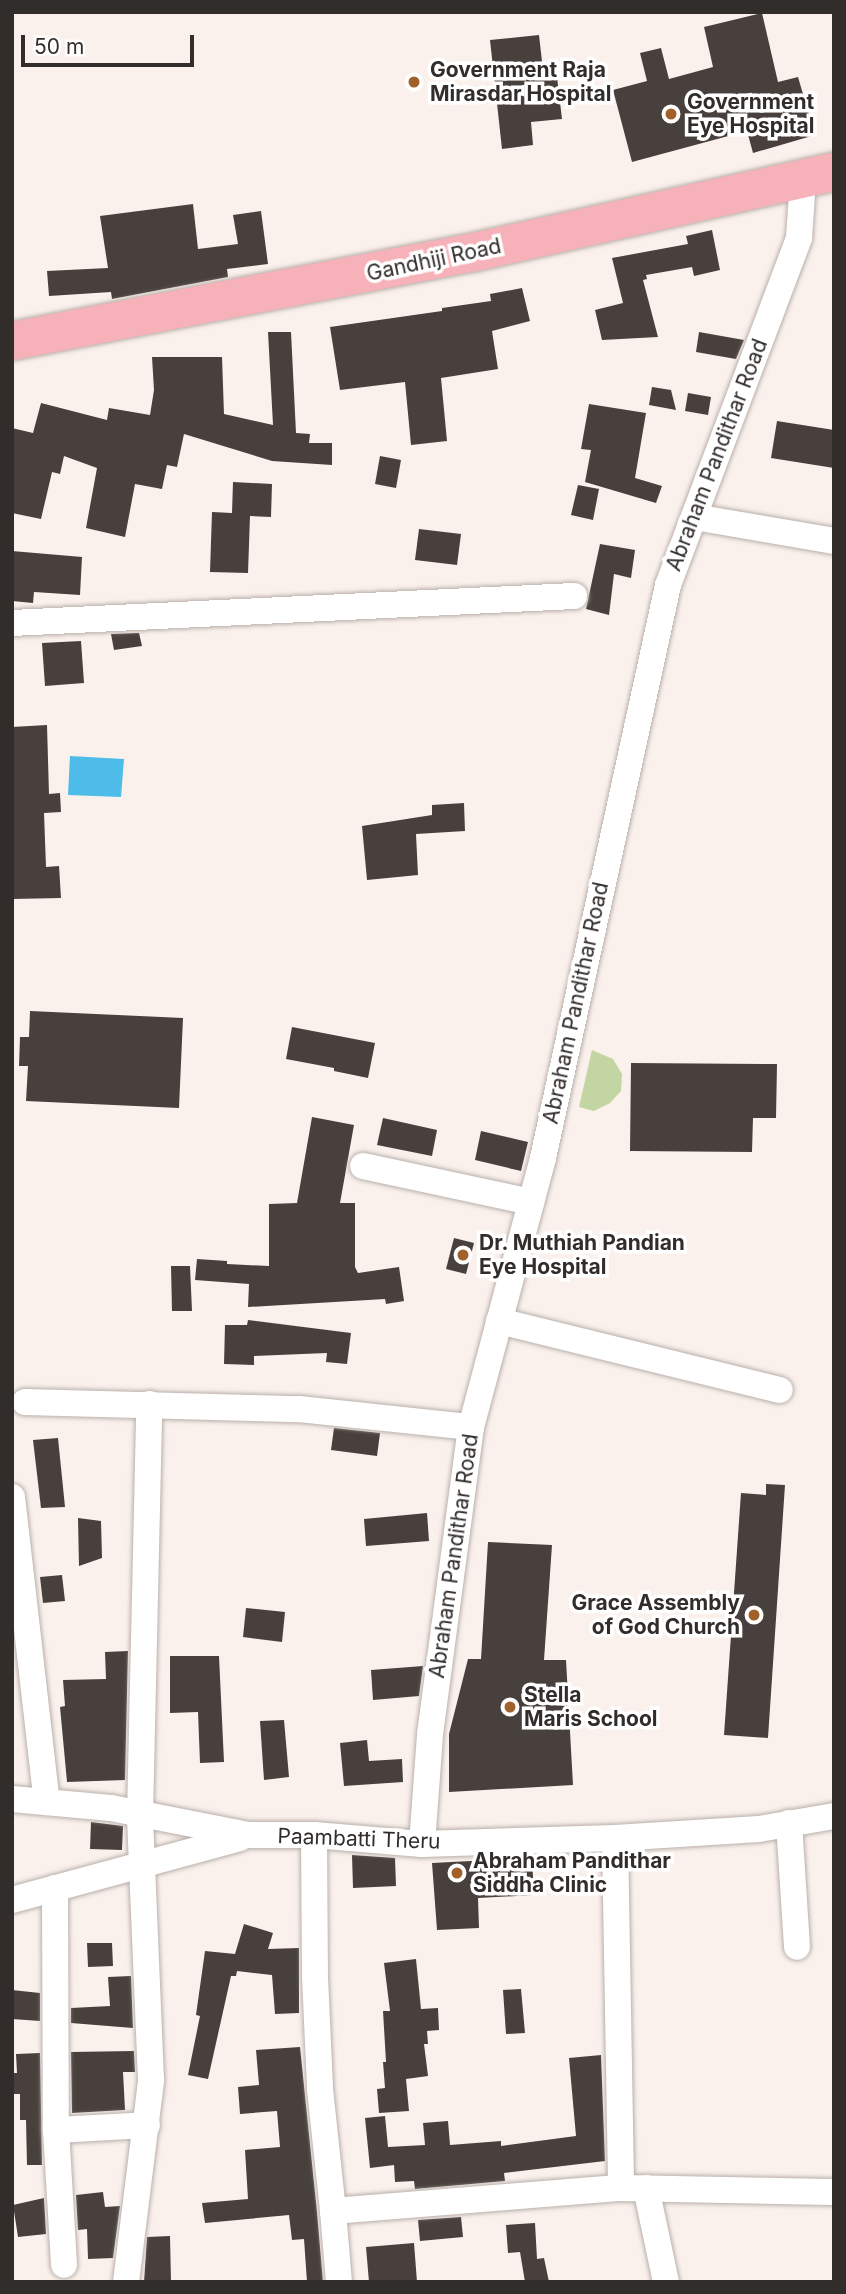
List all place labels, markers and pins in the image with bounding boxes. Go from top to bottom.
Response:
place label: Government Raja Mirasdar Hospital [430,57,611,107]
marker: Government Raja Mirasdar Hospital [404,72,424,92]
place label: Government Eye Hospital [687,89,814,139]
marker: Government Eye Hospital [661,104,681,124]
place label: Dr. Muthiah Pandian Eye Hospital [479,1230,686,1280]
marker: Dr. Muthiah Pandian Eye Hospital [453,1245,473,1265]
place label: Grace Assembly of God Church [572,1590,740,1640]
marker: Grace Assembly of God Church [746,1607,762,1623]
place label: Stella Maris School [524,1682,658,1732]
marker: Stella Maris School [502,1699,518,1715]
place label: Abraham Pandithar Siddha Clinic [473,1848,671,1898]
marker: Abraham Pandithar Siddha Clinic [447,1863,467,1883]

